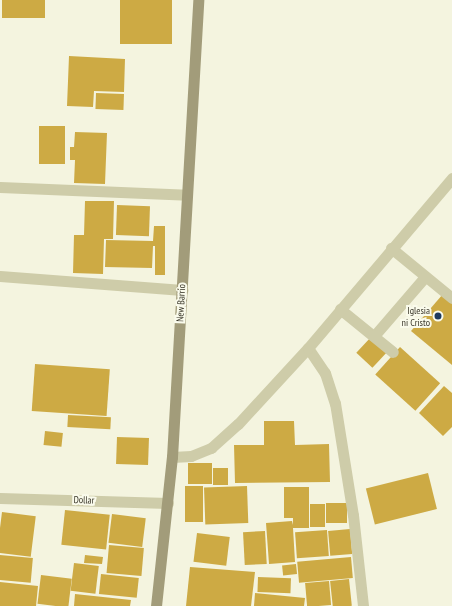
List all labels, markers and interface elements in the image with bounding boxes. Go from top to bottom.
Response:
street label: New Barrio [174,284,188,322]
place label: Iglesia ni Cristo [402,304,430,328]
marker: Iglesia ni Cristo [433,311,443,321]
street label: Dollar [73,494,95,506]

